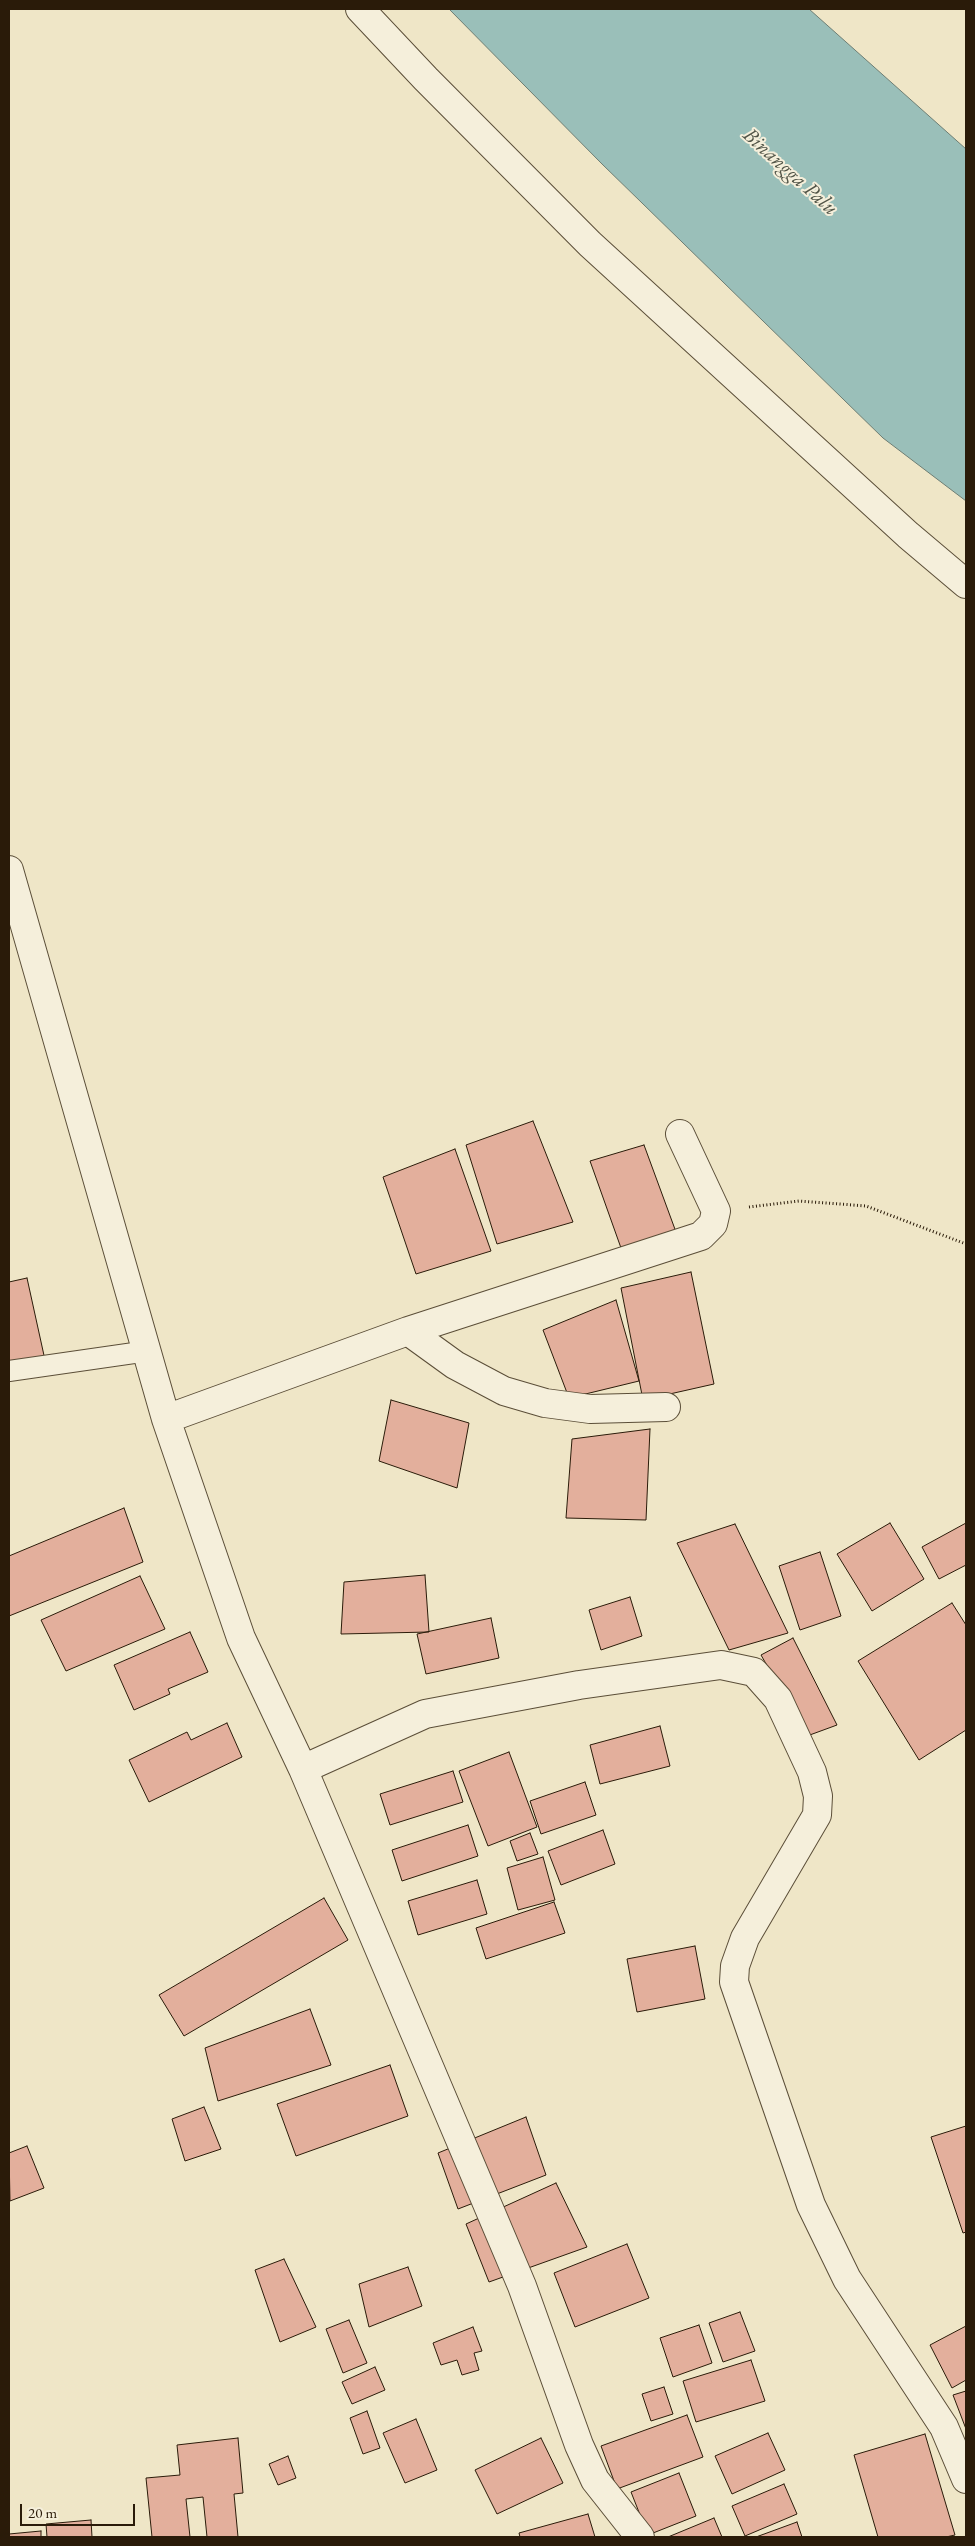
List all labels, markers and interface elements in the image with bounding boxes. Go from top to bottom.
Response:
water label: Binangga Palu [737,123,843,221]
scale bar [22,2494,138,2526]
text: 20 m [28,2503,57,2522]

